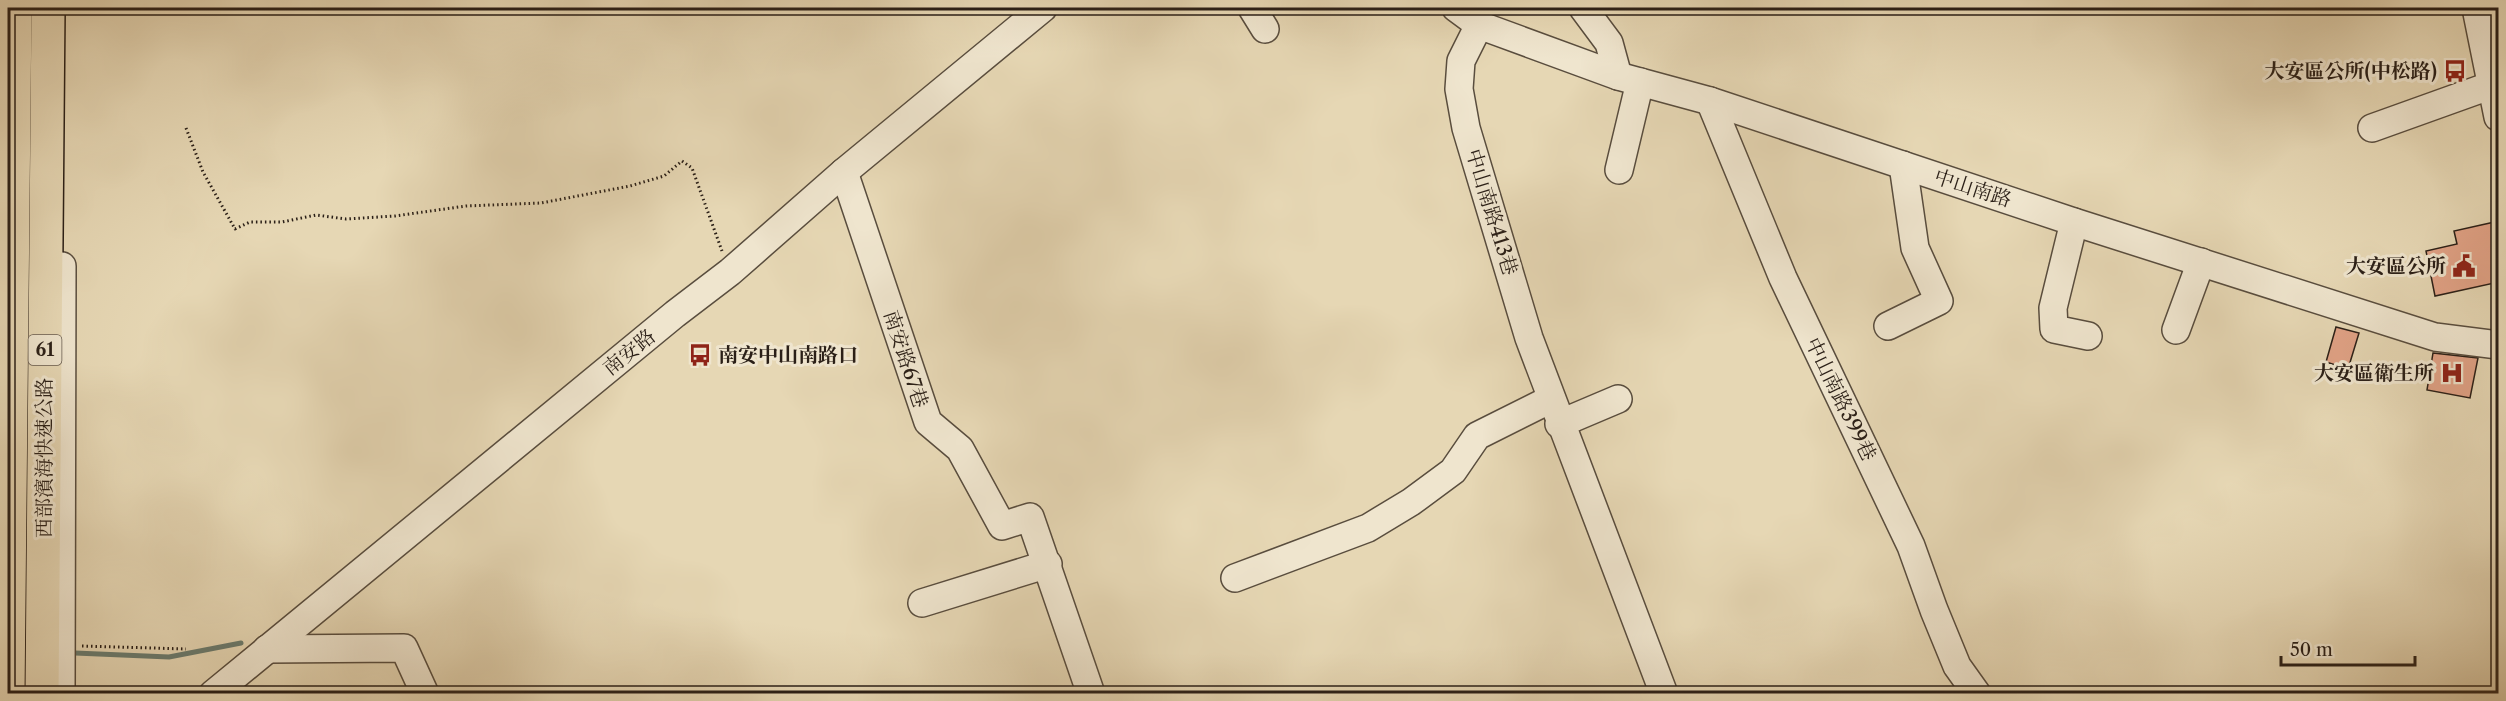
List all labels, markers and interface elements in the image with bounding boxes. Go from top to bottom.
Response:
bus stop icon: 大安區公所(中松路) [2442,58,2468,84]
place label: 大安區公所(中松路) [2265,59,2437,83]
street label: 中山南路413巷 [1461,146,1523,278]
street label: 中山南路 [1931,164,2015,212]
public building icon: 大安區公所 [2451,253,2477,279]
place label: 大安區公所 [2346,254,2446,278]
street label: 南安路67巷 [879,307,933,411]
street label: 南安路 [598,324,660,380]
street label: 中山南路399巷 [1801,333,1881,465]
road number: 61 [28,335,62,365]
bus stop icon: 南安中山南路口 [687,342,713,368]
place label: 南安中山南路口 [718,343,858,367]
hospital icon: 大安區衛生所 [2439,360,2465,386]
place label: 大安區衛生所 [2314,361,2434,385]
street label: 西部濱海快速公路 [32,378,56,538]
scale bar [2281,629,2414,667]
text: 50 m [2290,639,2333,661]

